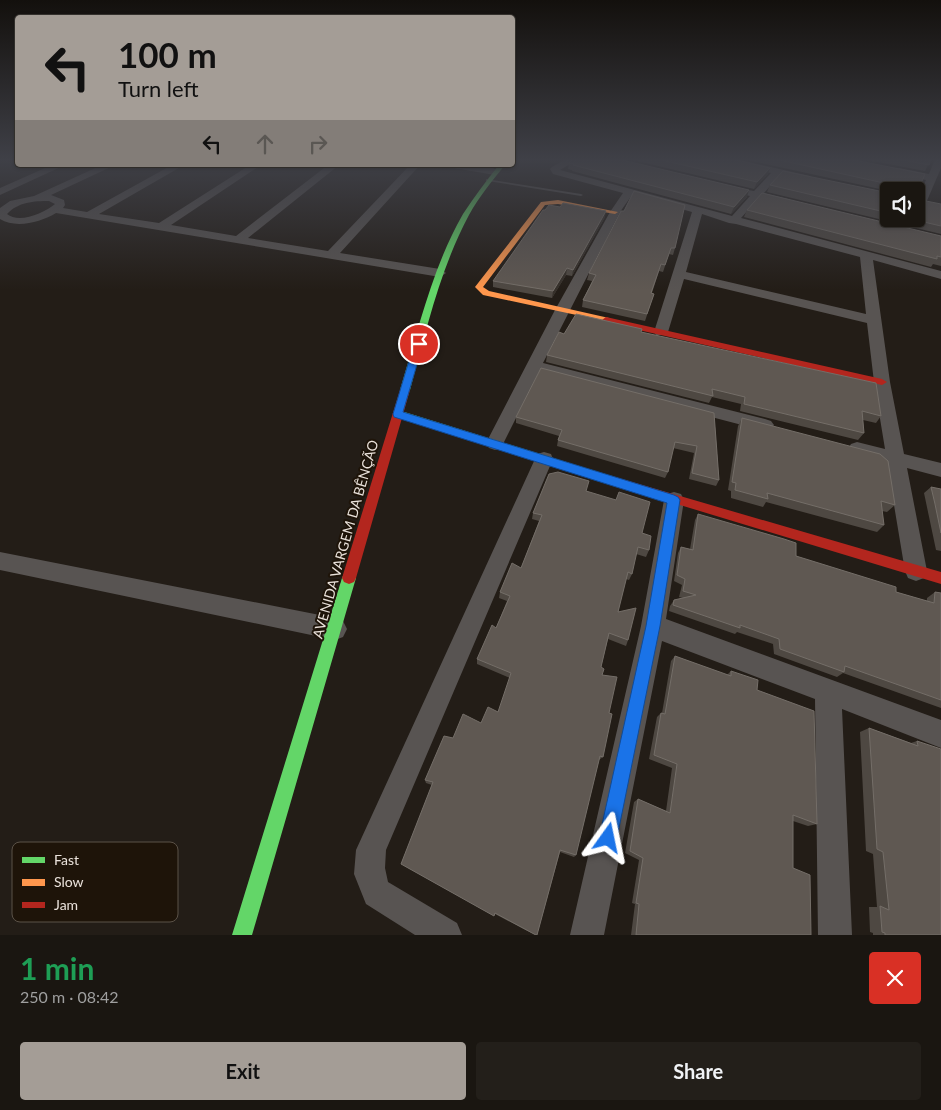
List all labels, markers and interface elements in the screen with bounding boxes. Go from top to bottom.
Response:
text: 100 m [118,33,217,75]
icon: left [35,35,100,100]
text: Turn left [118,75,199,102]
icon: left [198,130,226,158]
icon: ahead [251,130,279,158]
icon: right [304,130,332,158]
map controls [880,182,925,227]
button: sound [880,182,925,227]
pin [398,323,440,365]
icon: arrive [405,330,433,358]
street label: AVENIDA VARGEM DA BÊNÇÃO [308,438,382,640]
position arrow [581,811,633,863]
legend [12,842,178,922]
text: Fast [54,851,79,868]
text: Slow [54,873,84,890]
text: Jam [54,896,78,913]
text: 1 min [20,950,94,986]
button: close [869,952,921,1004]
text: 250 m · 08:42 [20,987,119,1006]
button: Exit [20,1042,466,1100]
button: Share [476,1042,921,1100]

